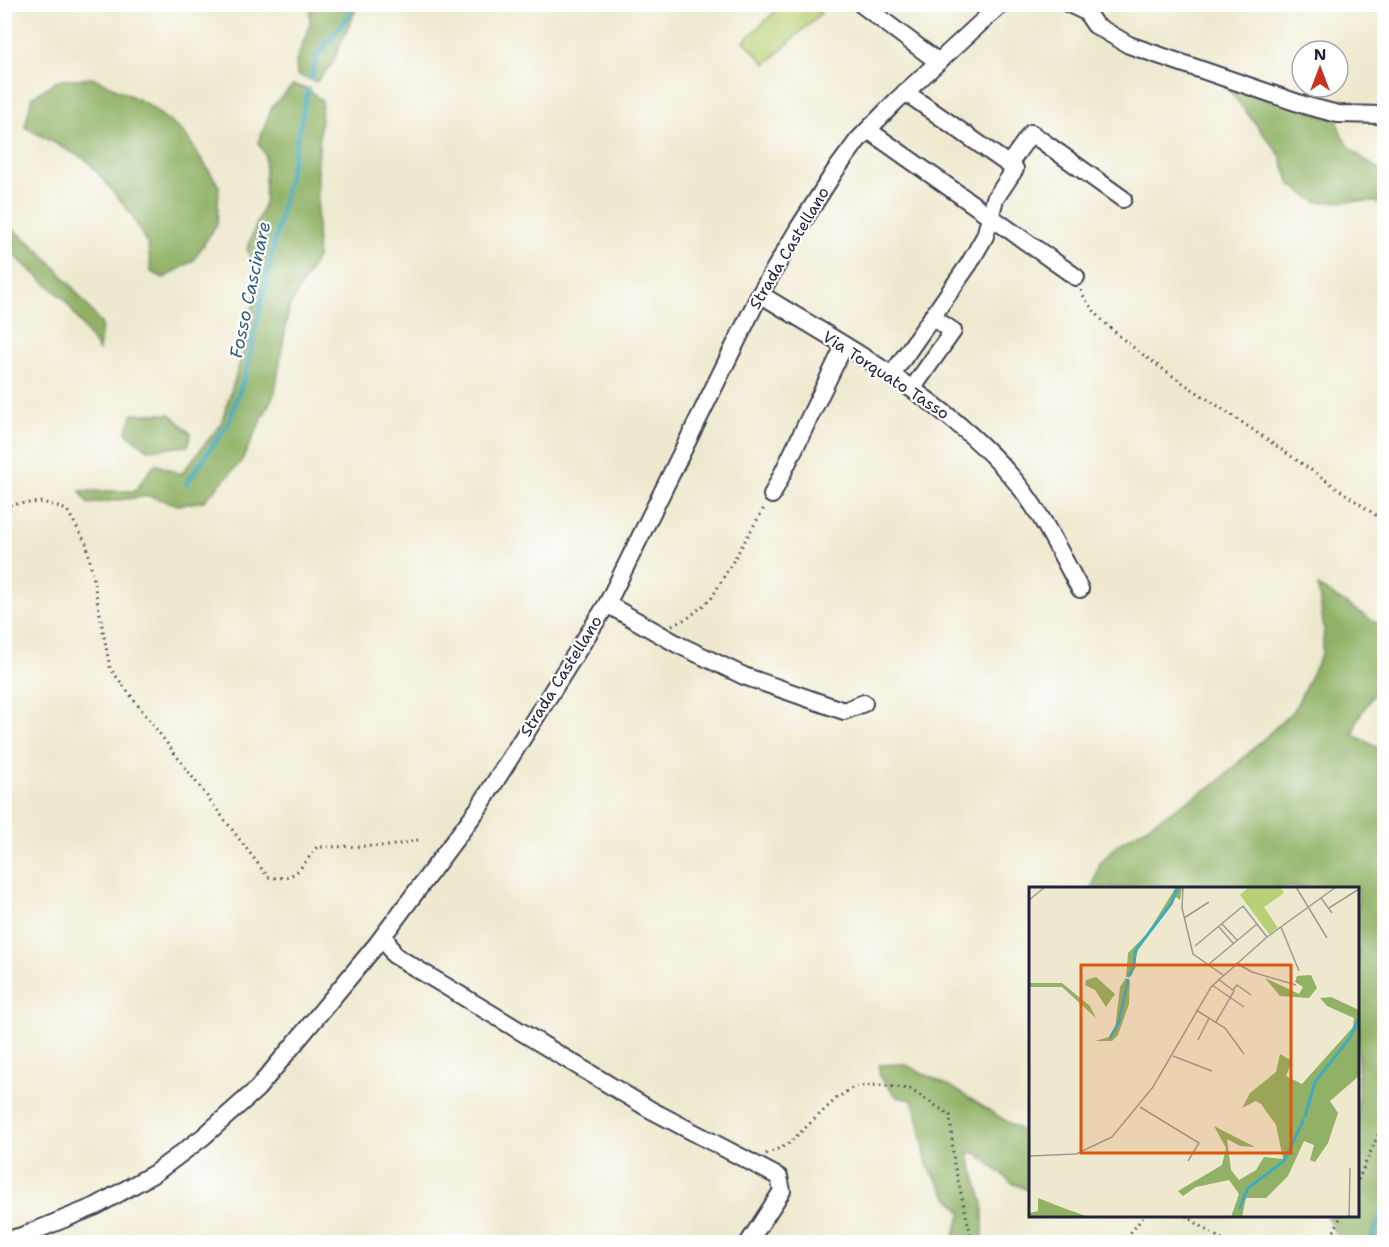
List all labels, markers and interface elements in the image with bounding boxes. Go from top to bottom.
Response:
north arrow [1290,39,1350,99]
text: N [1314,44,1326,65]
street label: Strada Castellano [744,183,834,313]
water label: Fosso Cascinare [224,219,276,361]
street label: Via Torquato Tasso [819,326,953,424]
street label: Strada Castellano [515,612,607,740]
inset map [1029,887,1359,1217]

